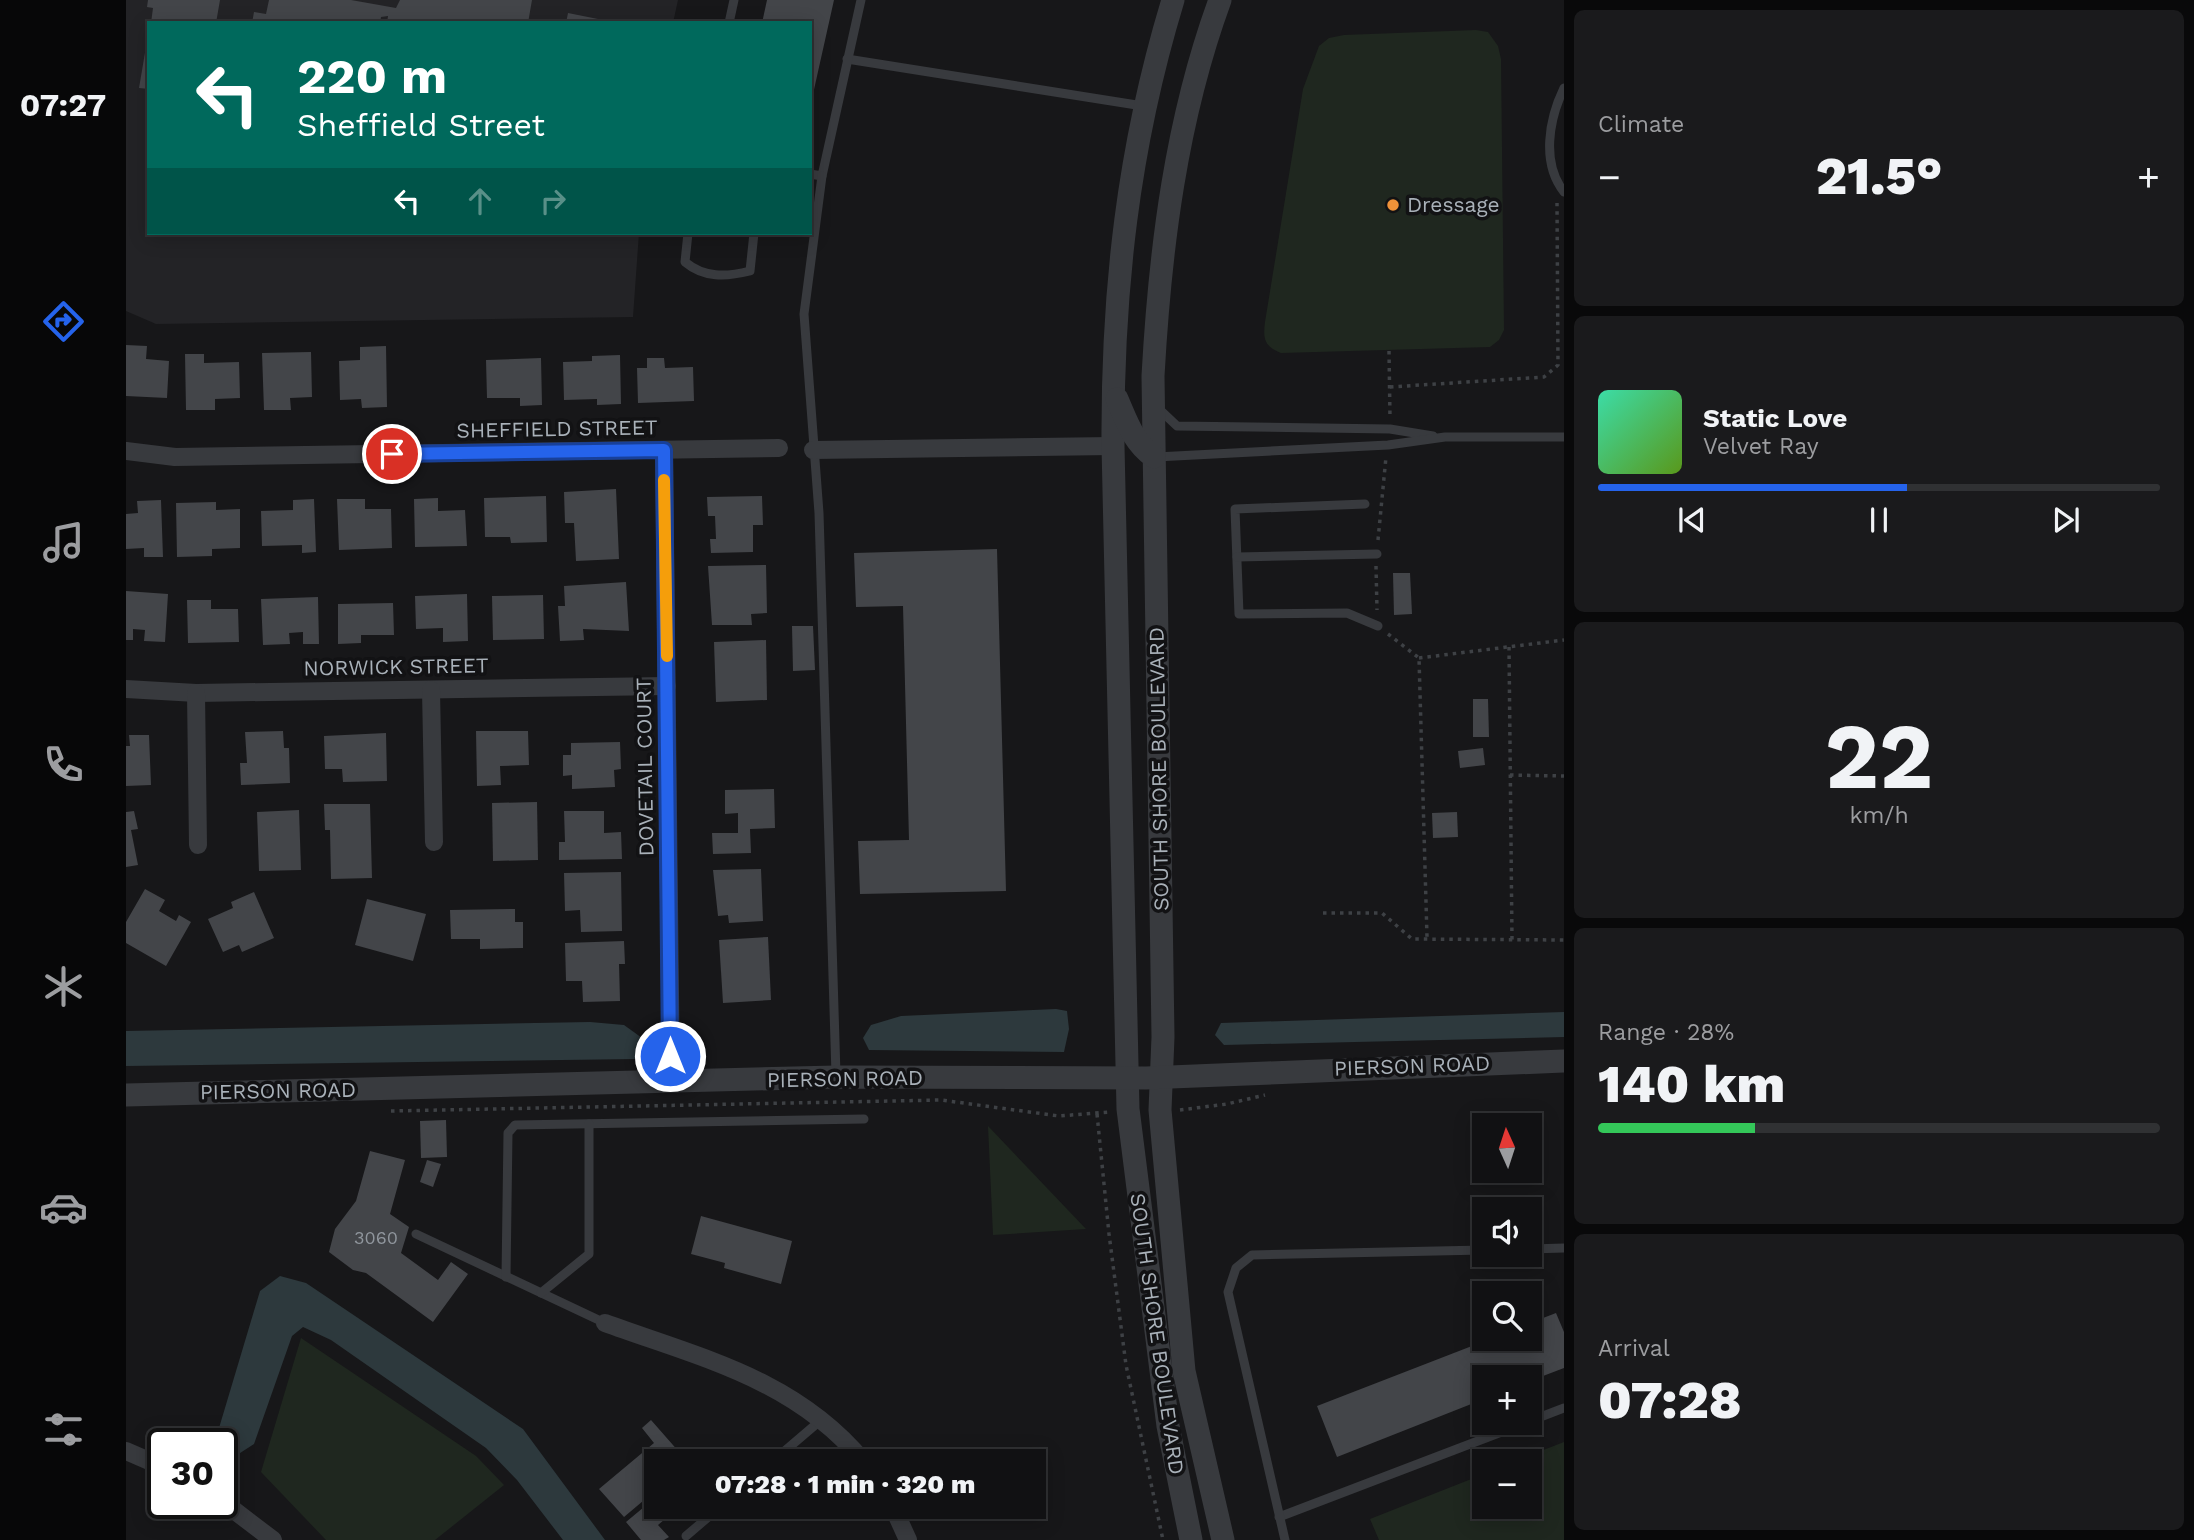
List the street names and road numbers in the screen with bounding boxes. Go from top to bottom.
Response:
street label: SHEFFIELD STREET [456,414,658,443]
street label: SOUTH SHORE BOULEVARD [1144,627,1173,911]
street label: NORWICK STREET [303,652,489,681]
street label: DOVETAIL COURT [630,677,659,857]
street label: PIERSON ROAD [1333,1050,1490,1081]
street label: PIERSON ROAD [767,1065,923,1092]
street label: PIERSON ROAD [200,1077,356,1104]
street label: SOUTH SHORE BOULEVARD [1125,1192,1190,1476]

